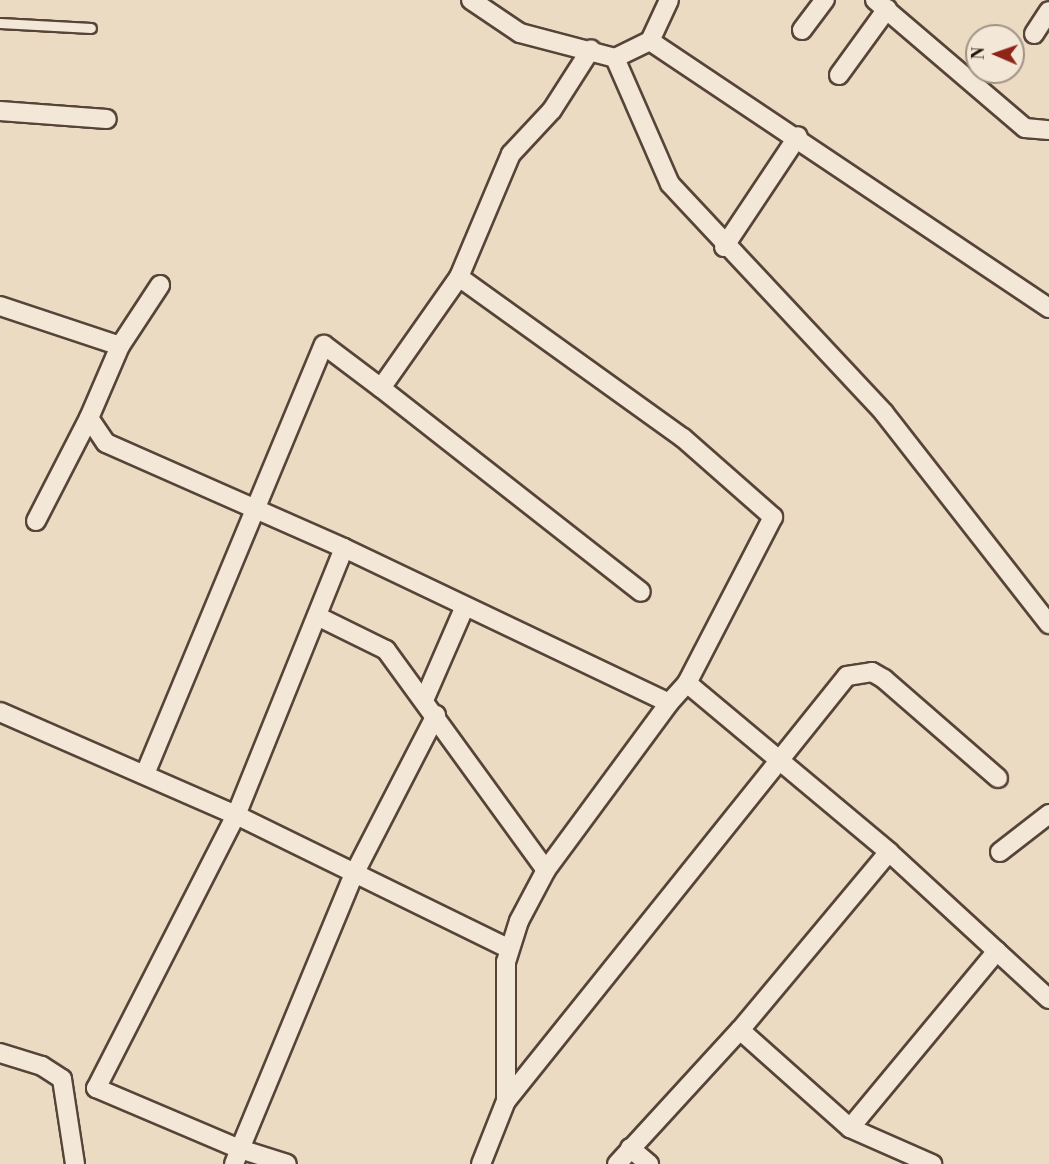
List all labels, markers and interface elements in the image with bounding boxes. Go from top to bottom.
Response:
north arrow [965,24,1025,84]
text: N [969,47,989,60]

